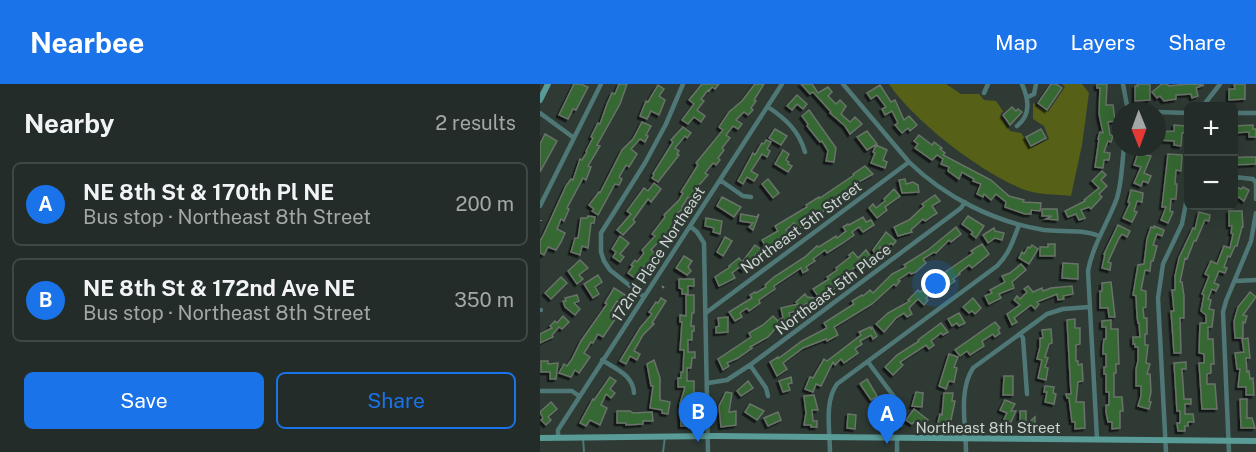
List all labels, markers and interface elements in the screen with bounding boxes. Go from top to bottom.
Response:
text: Nearbee [30,26,144,59]
text: Map [995,30,1038,55]
text: Layers [1071,30,1135,55]
text: Share [1168,30,1226,55]
north arrow [1112,102,1166,156]
map controls [1184,102,1238,210]
button: + [1184,102,1238,156]
text: Nearby [24,108,114,139]
text: 2 results [435,111,516,135]
button: − [1184,156,1238,210]
street label: Northeast 5th Street [737,177,865,276]
text: NE 8th St & 170th Pl NE [83,179,334,205]
street label: 172nd Place Northeast [608,183,708,325]
text: A [38,192,53,216]
text: 200 m [456,192,514,216]
text: Bus stop · Northeast 8th Street [83,205,371,229]
street label: Northeast 5th Place [772,240,894,338]
your location [921,269,950,298]
text: NE 8th St & 172nd Ave NE [83,275,355,301]
text: B [39,288,52,312]
text: 350 m [454,288,514,312]
text: Bus stop · Northeast 8th Street [83,301,371,325]
button: Save [24,372,264,429]
button: Share [276,372,516,429]
pin: B [678,392,718,442]
pin: A [868,394,906,444]
street label: Northeast 8th Street [916,419,1061,436]

